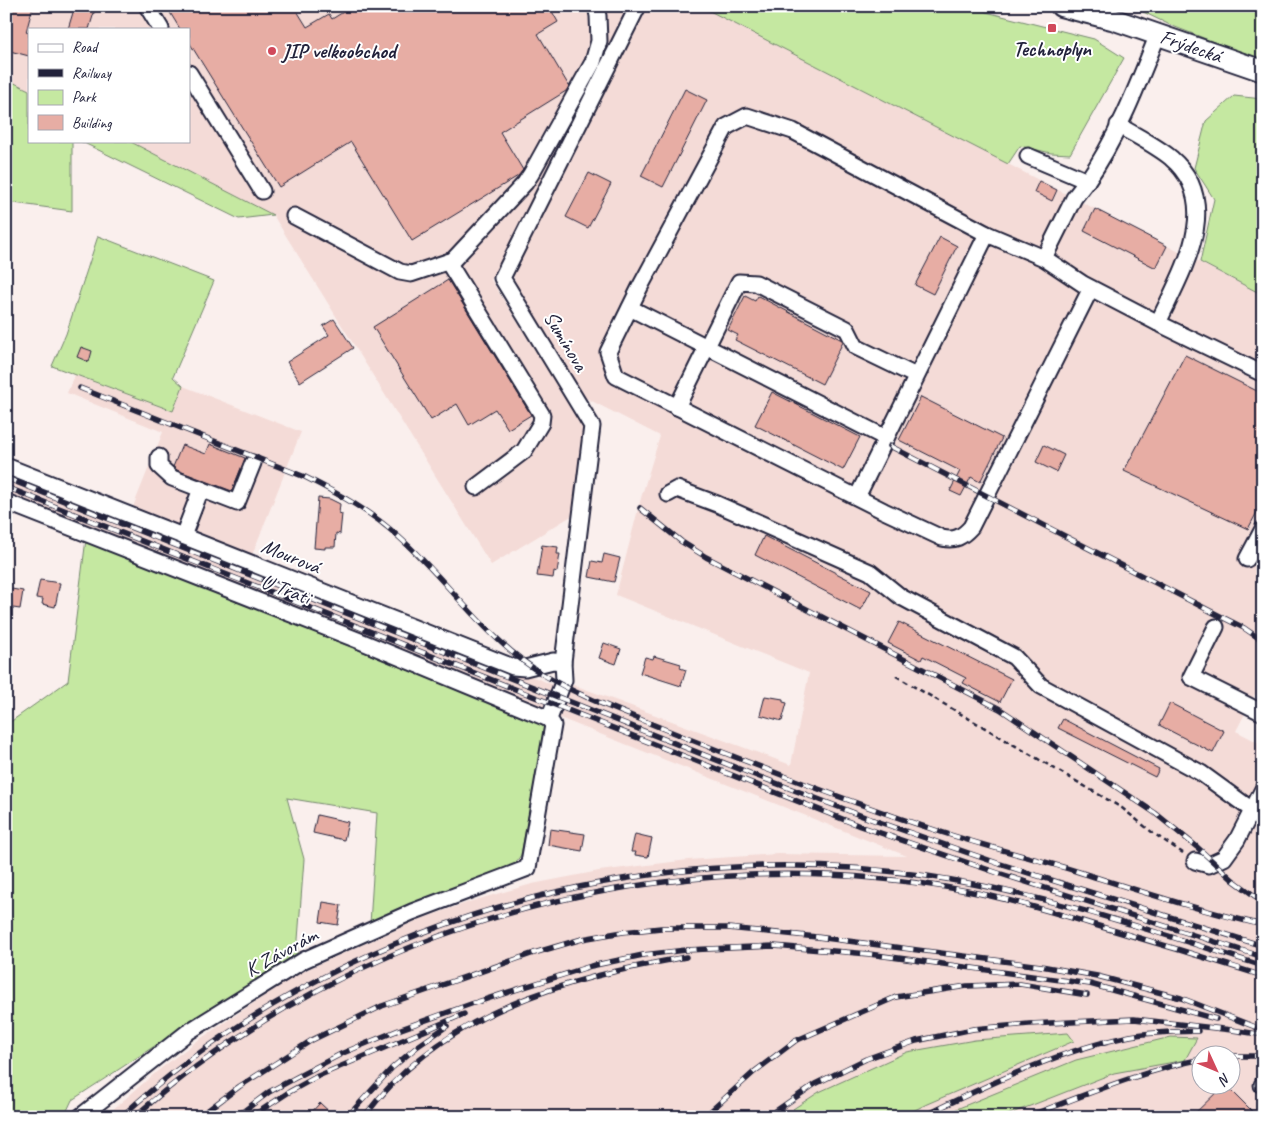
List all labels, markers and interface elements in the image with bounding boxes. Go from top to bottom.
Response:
marker: Technoplyn [1046,22,1058,34]
street label: Frýdecká [1157,23,1227,69]
legend [28,28,190,142]
place label: Technoplyn [1013,36,1092,62]
text: Road [72,38,99,57]
place label: JIP velkoobchod [280,38,399,64]
marker: JIP velkoobchod [266,45,278,57]
text: Railway [72,64,113,83]
text: Park [72,88,97,107]
text: Building [72,114,112,133]
street label: Sumínova [538,306,595,377]
street label: Mourová [258,532,326,580]
street label: U Trati [258,568,317,611]
street label: K Závorám [240,921,324,982]
north arrow [1192,1046,1242,1096]
text: N [1214,1070,1234,1089]

